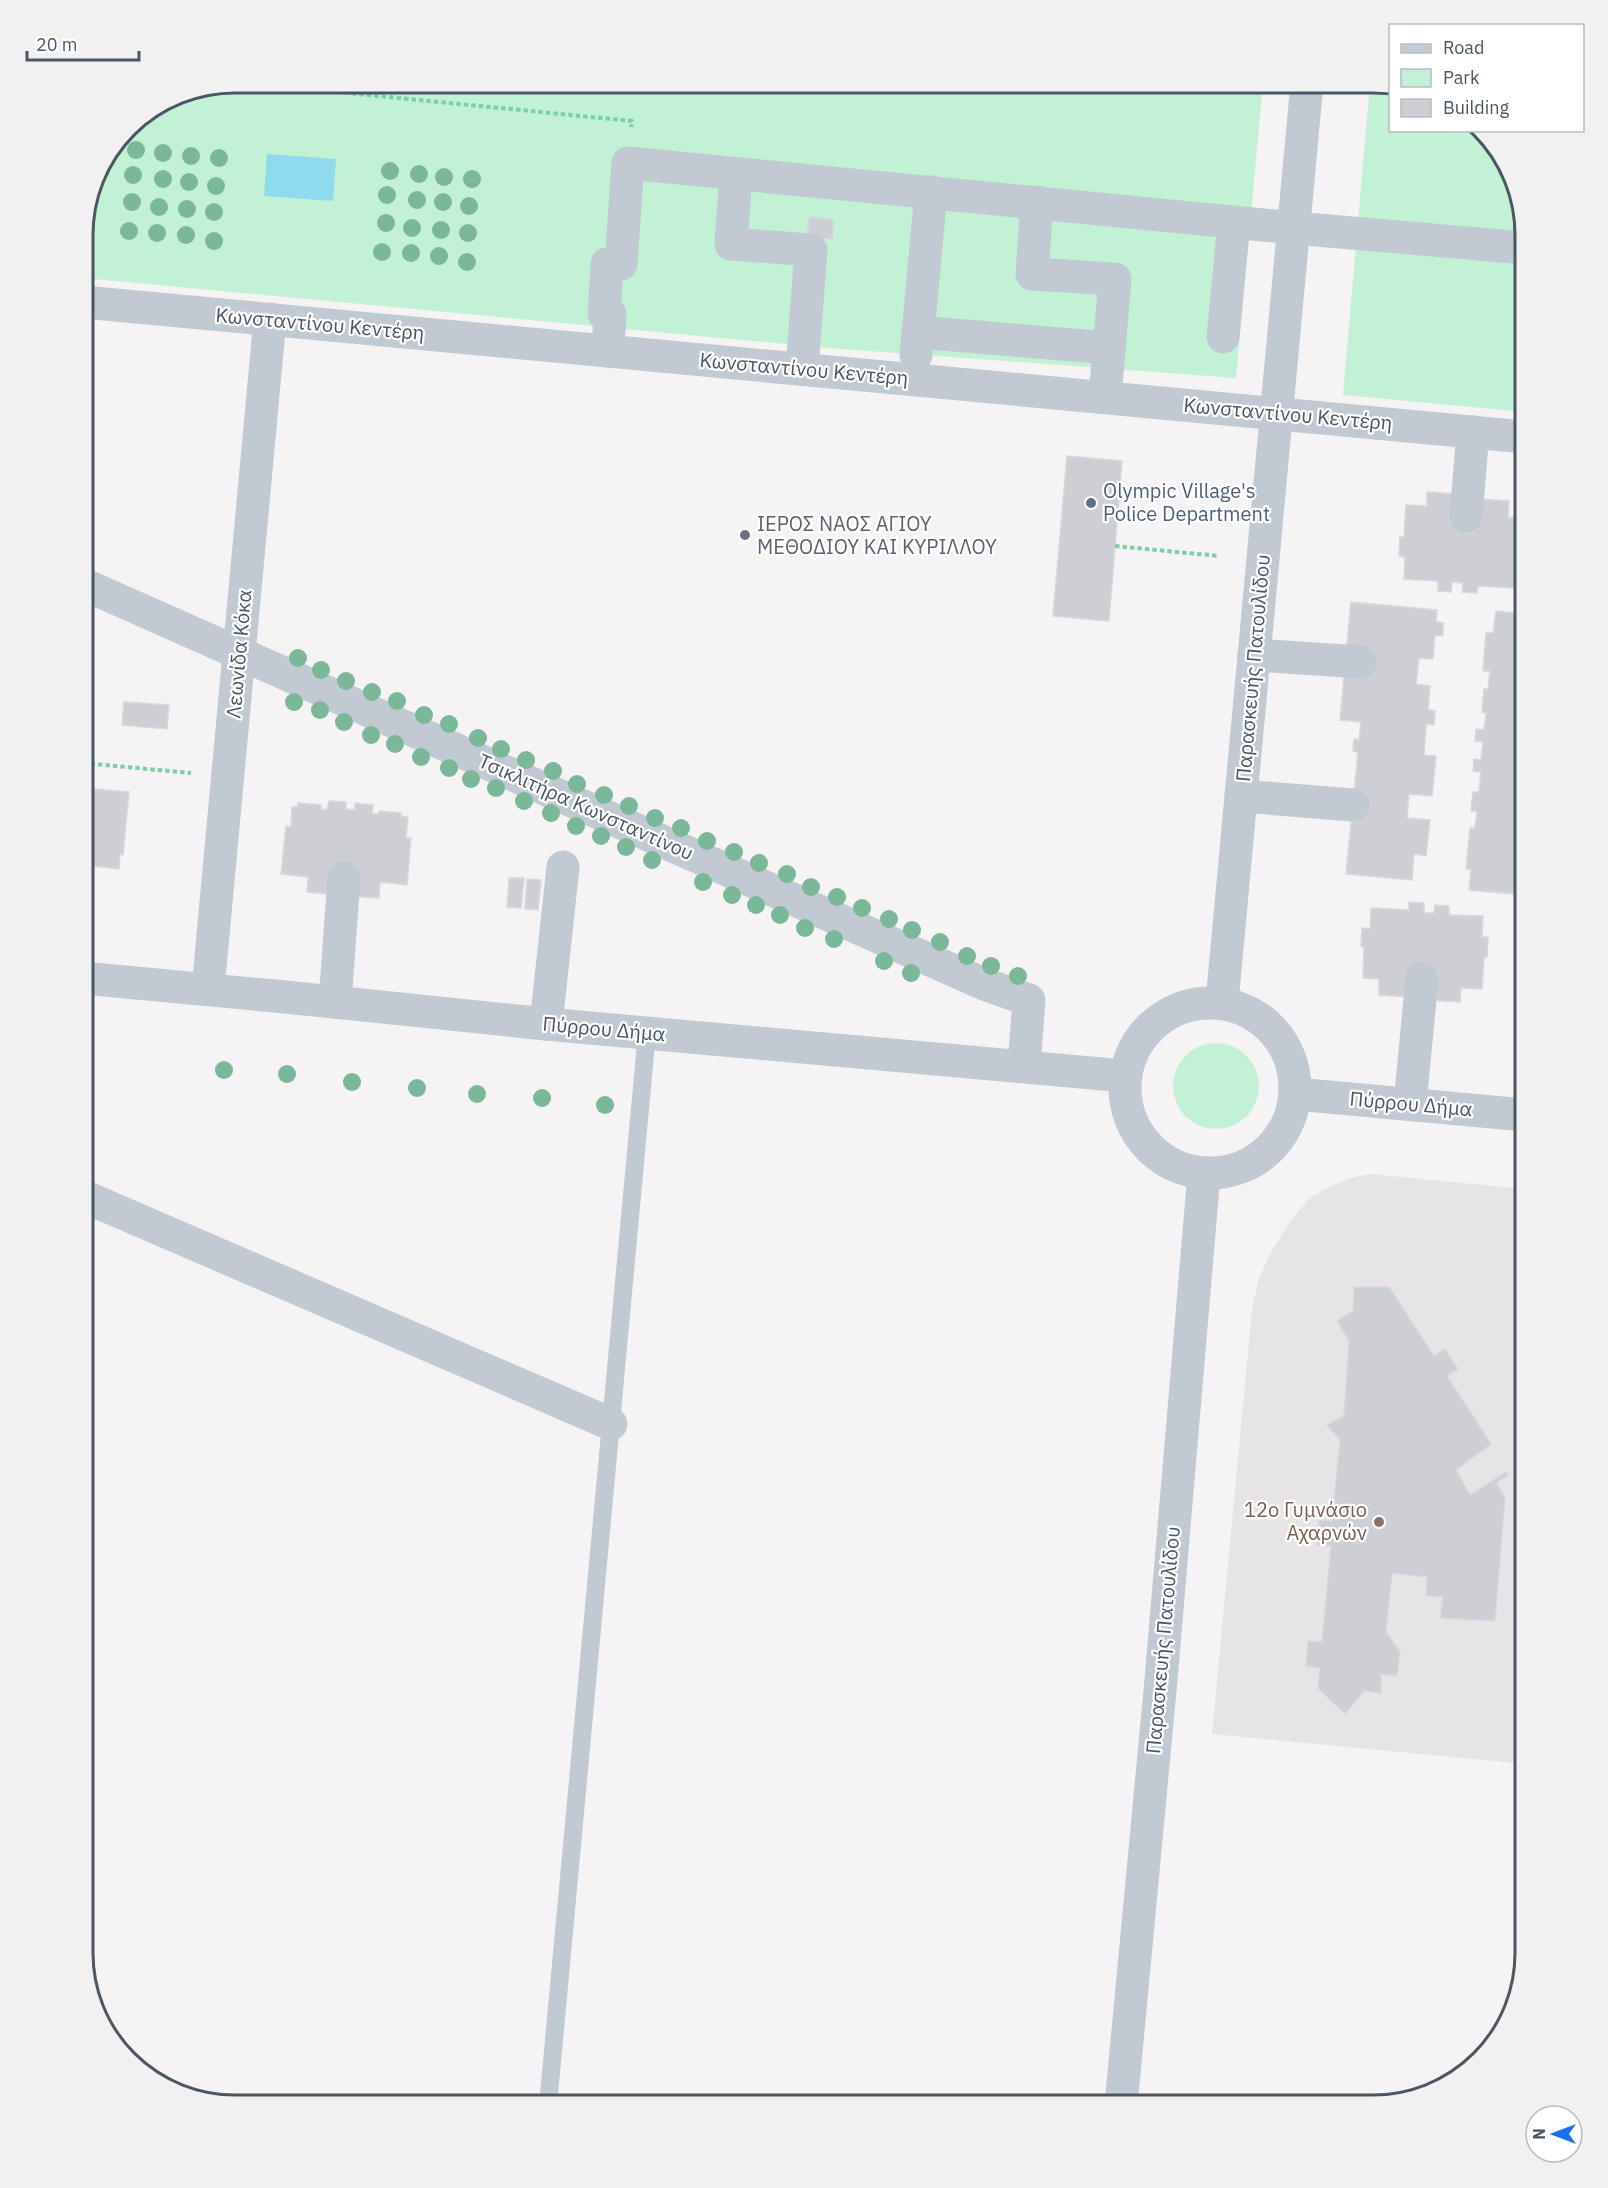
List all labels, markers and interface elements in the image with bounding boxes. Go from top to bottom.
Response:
scale bar [27,24,140,62]
legend [1389,24,1584,132]
text: 20 m [36,33,78,56]
text: Road [1443,36,1484,59]
text: Park [1443,66,1480,89]
text: Building [1443,96,1510,119]
street label: Κωνσταντίνου Κεντέρη [214,301,426,346]
street label: Κωνσταντίνου Κεντέρη [698,346,910,391]
street label: Κωνσταντίνου Κεντέρη [1182,391,1394,436]
place label: Olympic Village's Police Department [1103,477,1270,527]
marker: Olympic Village's Police Department [1084,496,1098,510]
place label: ΙΕΡΟΣ ΝΑΟΣ ΑΓΙΟΥ ΜΕΘΟΔΙΟΥ ΚΑΙ ΚΥΡΙΛΛΟΥ [757,510,997,560]
marker: ΙΕΡΟΣ ΝΑΟΣ ΑΓΙΟΥ ΜΕΘΟΔΙΟΥ ΚΑΙ ΚΥΡΙΛΛΟΥ [738,528,752,542]
street label: Παρασκευής Πατουλίδου [1229,553,1276,783]
street label: Λεωνίδα Κόκα [219,588,258,719]
street label: Τσικλιτήρα Κωνσταντίνου [474,747,698,866]
street label: Πύρρου Δήμα [541,1010,667,1047]
street label: Πύρρου Δήμα [1348,1085,1474,1122]
place label: 12ο Γυμνάσιο Αχαρνών [1244,1496,1367,1546]
marker: 12ο Γυμνάσιο Αχαρνών [1372,1515,1386,1529]
street label: Παρασκευής Πατουλίδου [1139,1525,1186,1755]
north arrow [1524,2104,1584,2164]
text: N [1529,2128,1549,2140]

